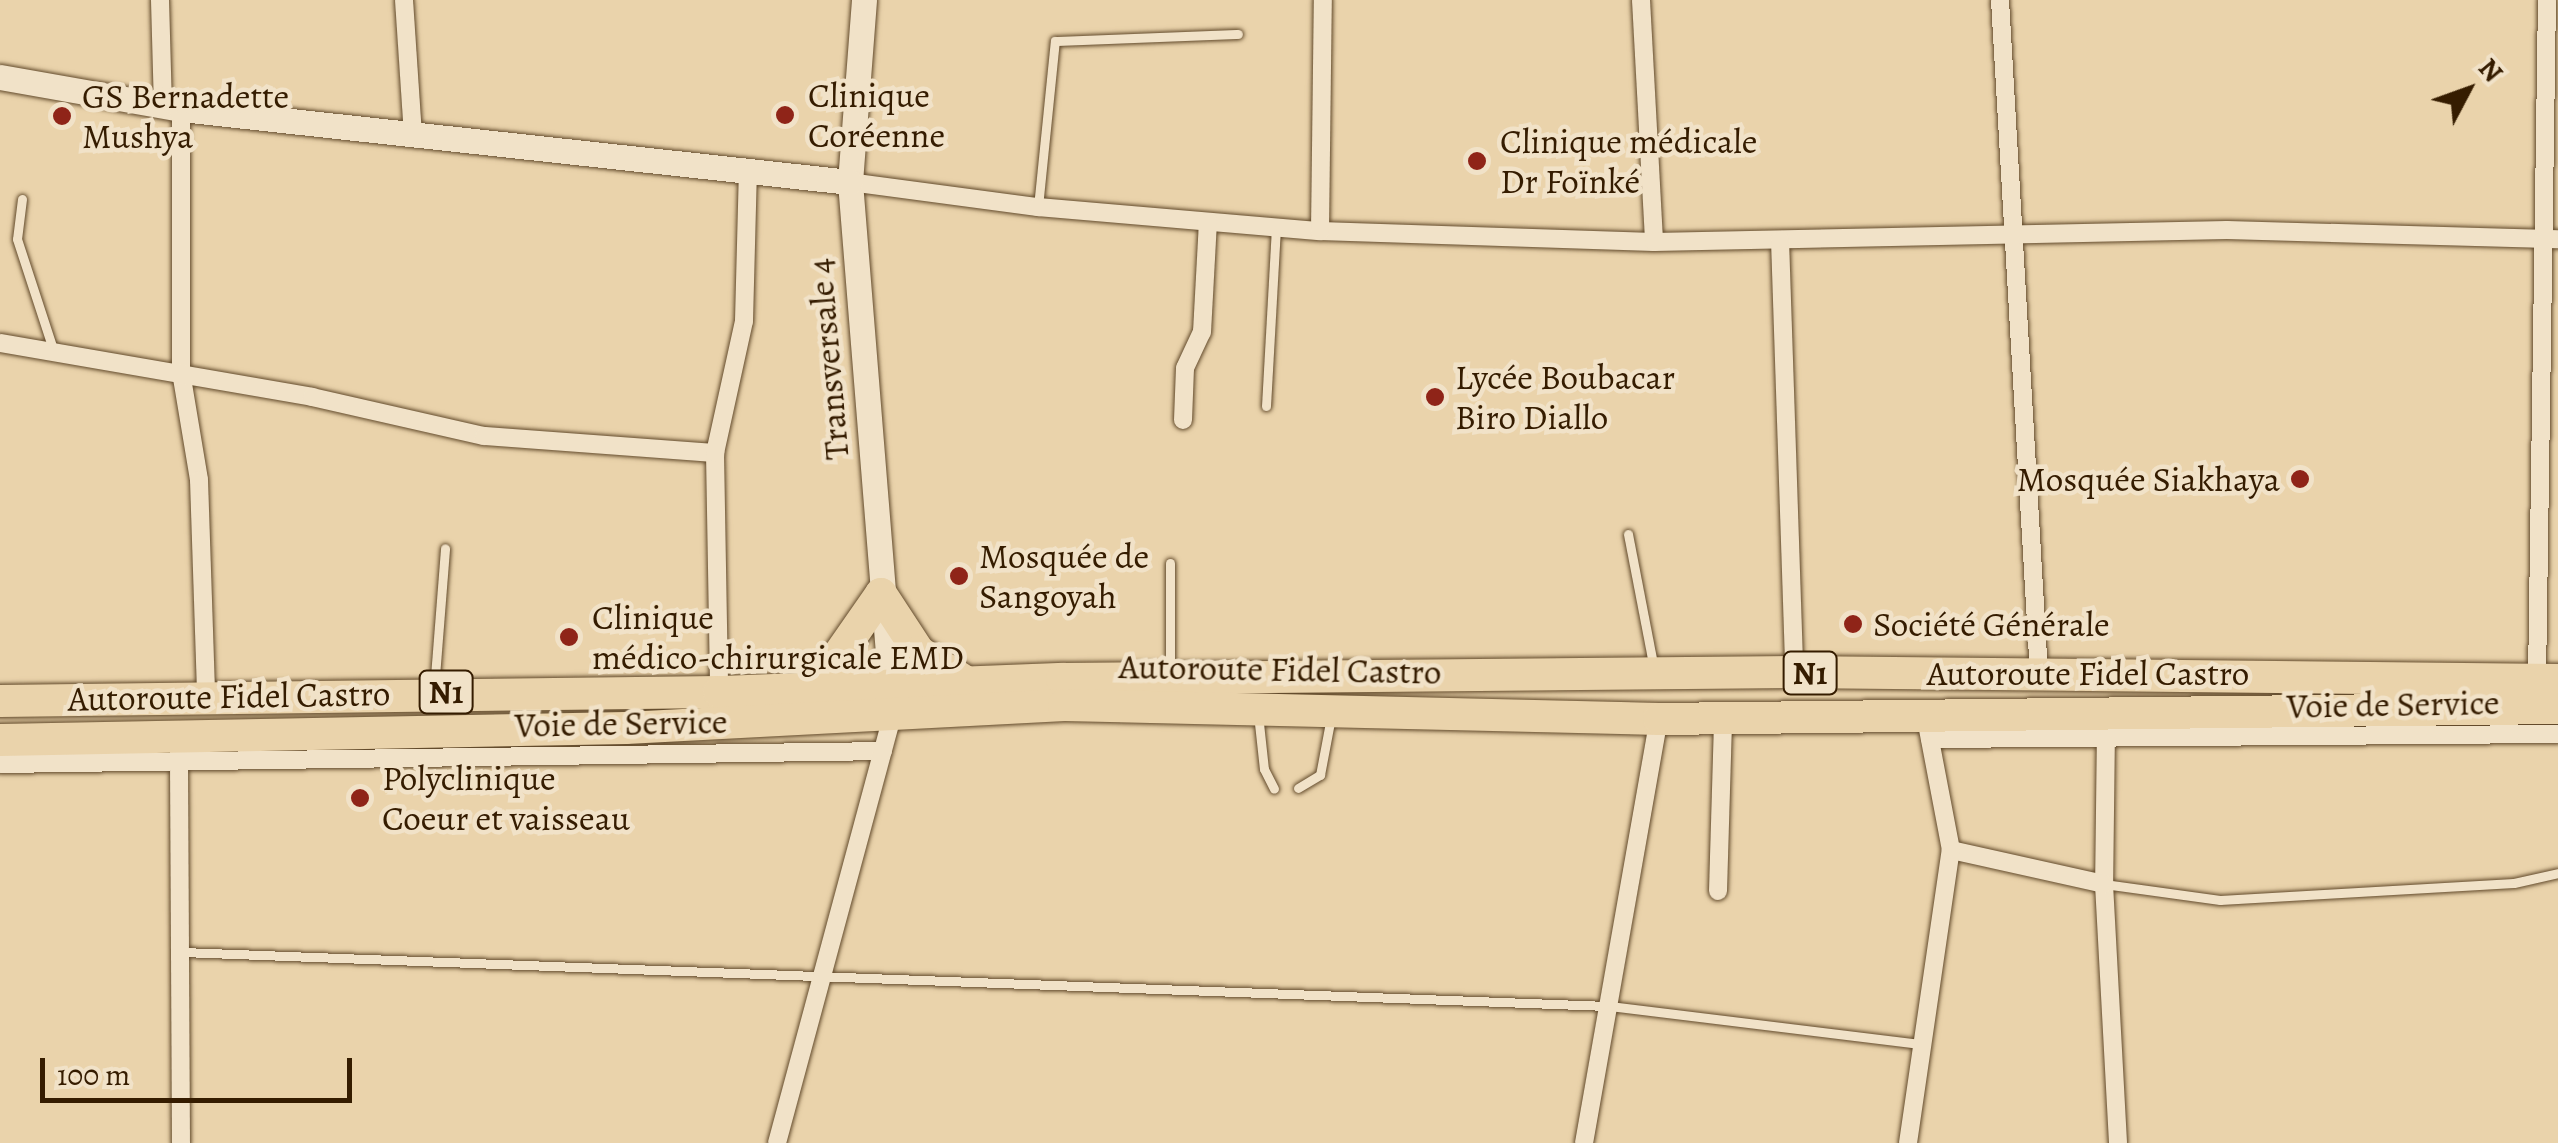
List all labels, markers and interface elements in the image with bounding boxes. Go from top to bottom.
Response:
north arrow [2418,40,2518,140]
text: N [2470,50,2512,90]
place label: Clinique Coréenne [808,74,945,156]
place label: GS Bernadette Mushya [82,75,289,157]
marker: Clinique Coréenne [772,102,798,128]
marker: GS Bernadette Mushya [51,105,73,127]
place label: Clinique médicale Dr Foïnké [1500,120,1757,202]
marker: Clinique médicale Dr Foïnké [1464,148,1490,174]
street label: Transversale 4 [798,256,858,462]
place label: Lycée Boubacar Biro Diallo [1455,356,1675,438]
marker: Lycée Boubacar Biro Diallo [1424,386,1446,408]
place label: Mosquée Siakhaya [2017,458,2280,500]
marker: Mosquée Siakhaya [2289,468,2311,490]
place label: Mosquée de Sangoyah [979,535,1149,617]
marker: Mosquée de Sangoyah [948,565,970,587]
place label: Clinique médico-chirurgicale EMD [592,596,964,678]
place label: Société Générale [1873,603,2110,645]
marker: Société Générale [1842,613,1864,635]
marker: Clinique médico-chirurgicale EMD [556,624,582,650]
street label: Autoroute Fidel Castro [1118,645,1442,693]
road number: N1 [1782,646,1838,700]
street label: Autoroute Fidel Castro [1927,652,2249,694]
road number: N1 [418,665,474,719]
street label: Autoroute Fidel Castro [67,672,391,720]
street label: Voie de Service [2286,681,2500,727]
street label: Voie de Service [514,700,728,746]
place label: Polyclinique Coeur et vaisseau [382,757,630,839]
marker: Polyclinique Coeur et vaisseau [347,785,373,811]
scale bar [45,1038,358,1100]
text: 100 m [57,1055,130,1095]

